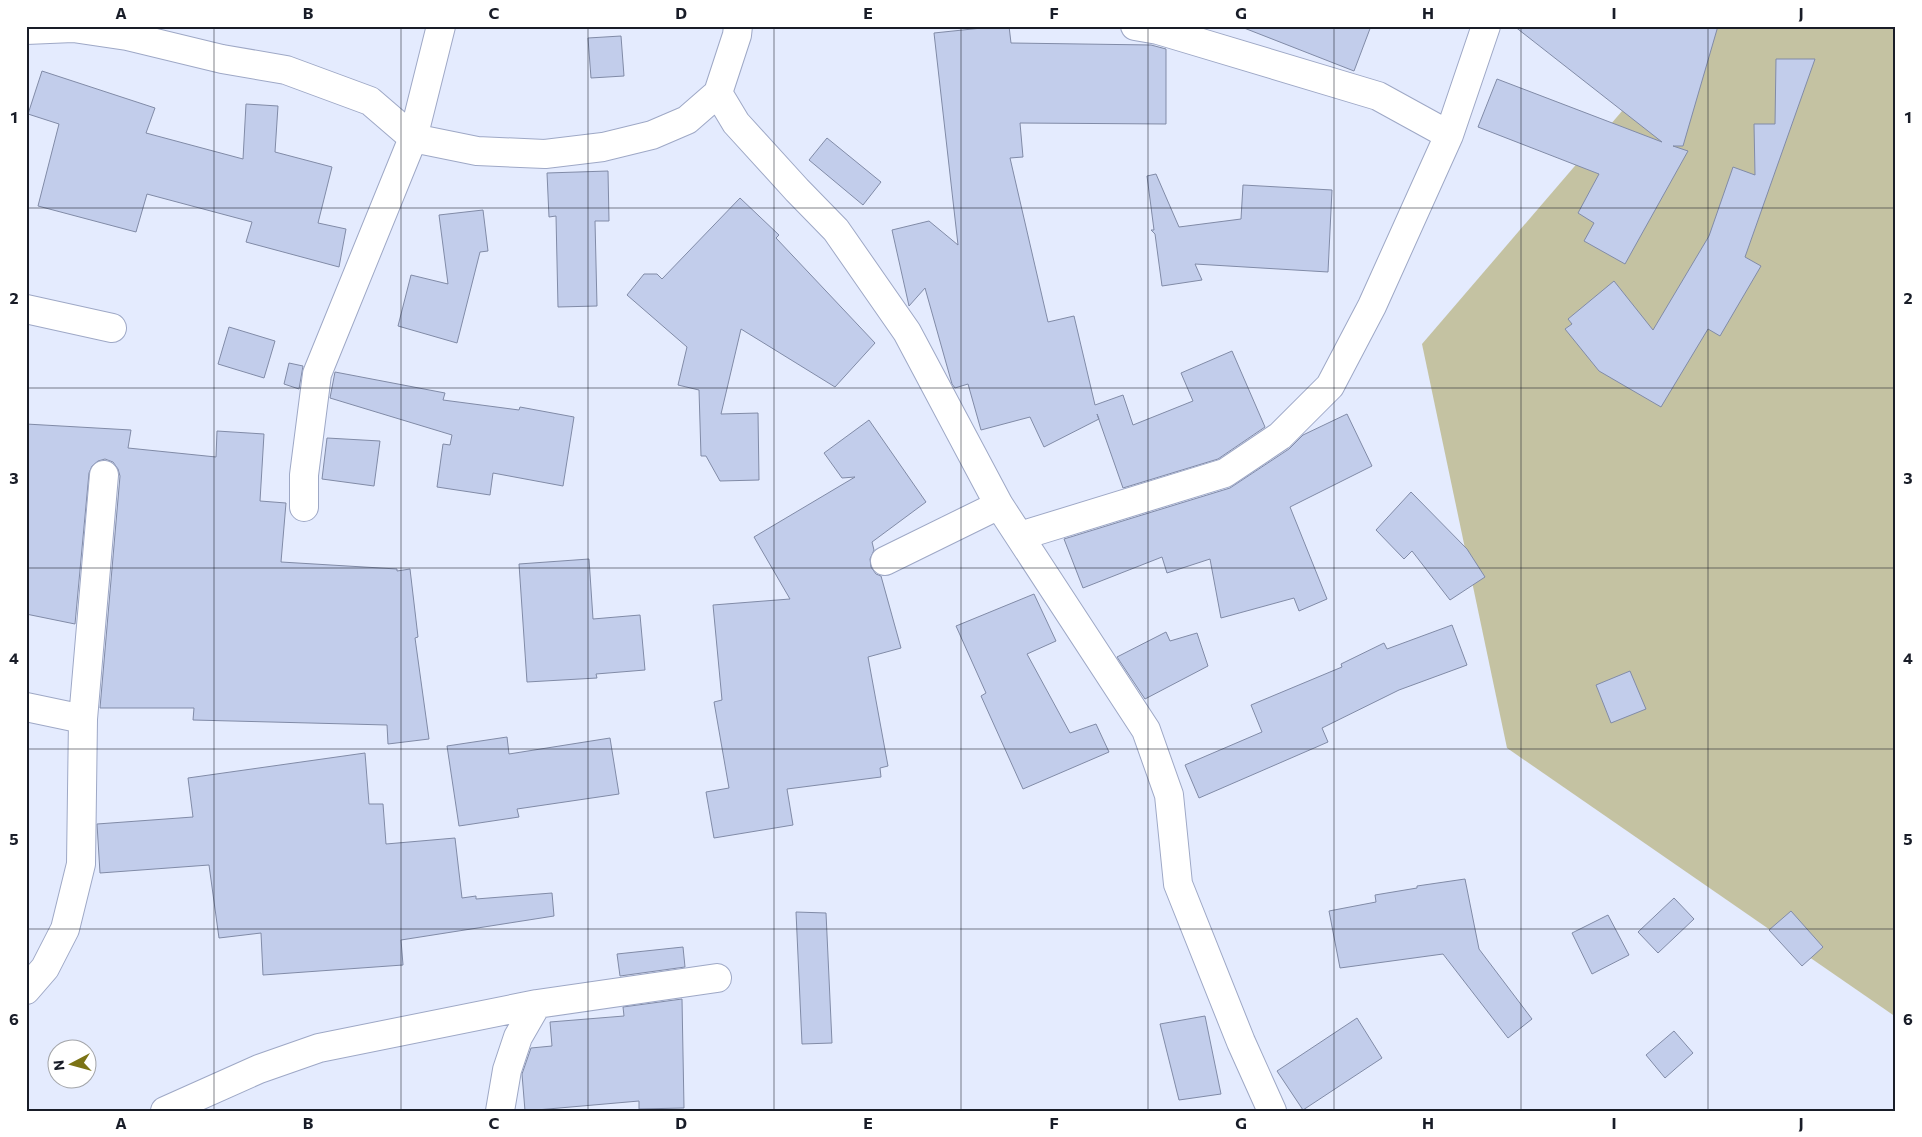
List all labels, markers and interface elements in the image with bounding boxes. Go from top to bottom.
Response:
text: A [115,3,127,22]
text: B [303,3,314,22]
text: C [489,3,500,22]
text: D [675,3,687,22]
text: E [863,3,873,22]
text: F [1049,3,1059,22]
text: G [1235,3,1247,22]
text: H [1422,3,1434,22]
text: I [1611,3,1617,22]
text: J [1798,3,1804,22]
text: 1 [10,107,18,126]
text: 1 [1904,107,1912,126]
text: 2 [9,288,19,307]
text: 2 [1903,288,1913,307]
text: 3 [9,468,19,487]
text: 3 [1903,468,1913,487]
text: 4 [9,648,19,667]
text: 4 [1903,648,1913,667]
text: 5 [9,829,19,848]
text: 5 [1903,829,1913,848]
text: 6 [9,1009,19,1028]
text: 6 [1903,1009,1913,1028]
north arrow [48,1040,98,1090]
text: N [50,1059,68,1072]
text: A [115,1113,127,1132]
text: B [303,1113,314,1132]
text: C [489,1113,500,1132]
text: D [675,1113,687,1132]
text: E [863,1113,873,1132]
text: F [1049,1113,1059,1132]
text: G [1235,1113,1247,1132]
text: H [1422,1113,1434,1132]
text: I [1611,1113,1617,1132]
text: J [1798,1113,1804,1132]

